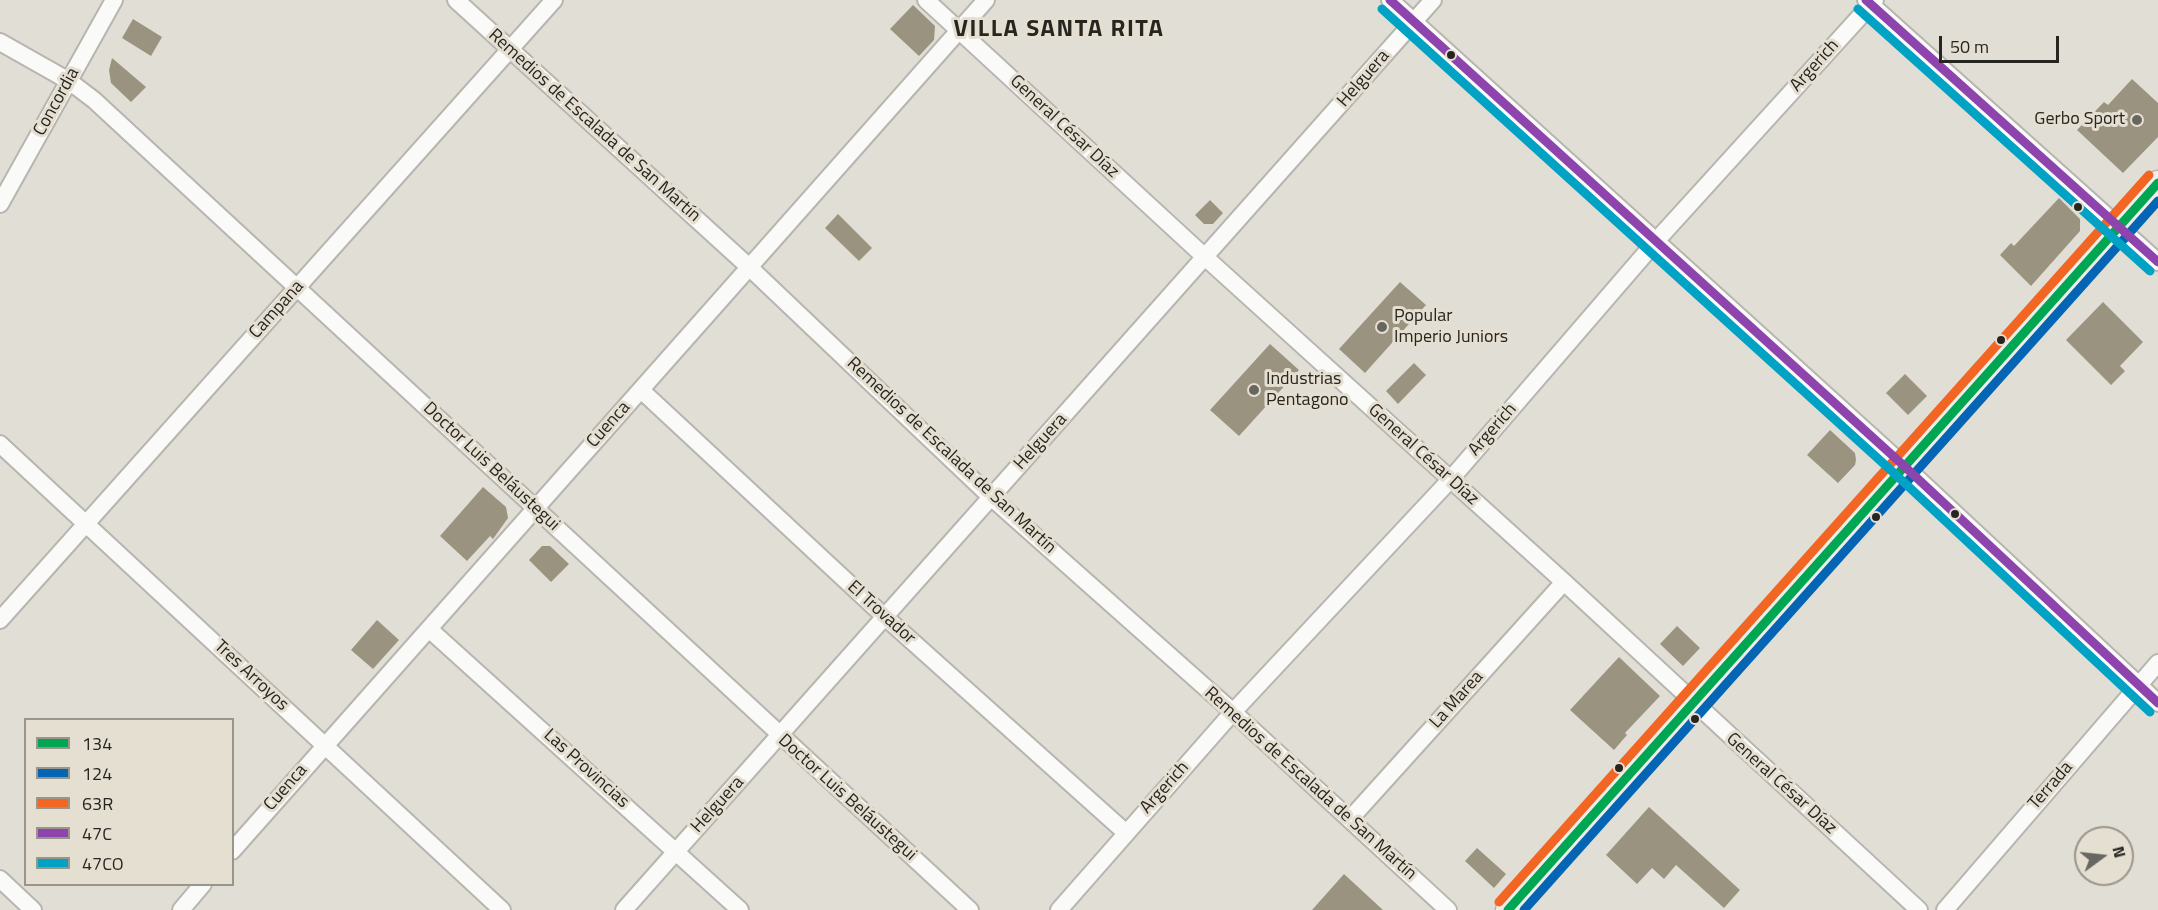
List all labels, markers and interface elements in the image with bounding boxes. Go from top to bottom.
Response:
district label: VILLA SANTA RITA [953,16,1165,44]
scale bar [1942,24,2062,62]
street label: Remedios de Escalada de San Martín [483,25,705,227]
text: 50 m [1950,33,1989,60]
street label: Argerich [1786,35,1844,97]
street label: Helguera [1333,46,1395,112]
unlabelled marker [1445,49,1457,61]
street label: Concordia [29,64,85,140]
street label: General César Díaz [1005,71,1123,183]
place label: Gerbo Sport [2034,109,2125,131]
marker: Gerbo Sport [2130,113,2144,127]
unlabelled marker [2072,201,2084,213]
street label: Campana [245,276,309,344]
place label: Popular Imperio Juniors [1394,306,1508,348]
marker: Popular Imperio Juniors [1375,320,1389,334]
unlabelled marker [1995,334,2007,346]
street label: Remedios de Escalada de San Martín [842,353,1060,559]
place label: Industrias Pentagono [1266,369,1349,412]
marker: Industrias Pentagono [1247,383,1261,397]
street label: Cuenca [583,397,635,453]
street label: Doctor Luis Beláustegui [418,398,564,536]
street label: Argerich [1464,399,1522,461]
street label: General César Díaz [1363,400,1483,510]
street label: Helguera [1010,409,1072,475]
unlabelled marker [1949,508,1961,520]
unlabelled marker [1870,511,1882,523]
street label: El Trovador [842,577,920,649]
street label: Tres Arroyos [209,636,293,716]
street label: La Marea [1426,667,1488,733]
street label: Remedios de Escalada de San Martín [1199,683,1421,885]
unlabelled marker [1689,713,1701,725]
legend [24,718,234,886]
street label: Las Provincias [539,725,633,813]
street label: General César Díaz [1721,729,1841,839]
text: 134 [82,730,112,757]
street label: Doctor Luis Beláustegui [773,730,921,866]
street label: Argerich [1136,757,1194,819]
street label: Terrada [2024,757,2078,815]
text: 124 [82,760,112,787]
street label: Cuenca [260,760,312,816]
unlabelled marker [1613,762,1625,774]
street label: Helguera [687,772,749,838]
text: 63R [82,790,113,817]
text: 47C [82,820,112,847]
north arrow [2074,826,2134,886]
text: N [2106,843,2132,860]
text: 47CO [82,850,124,877]

